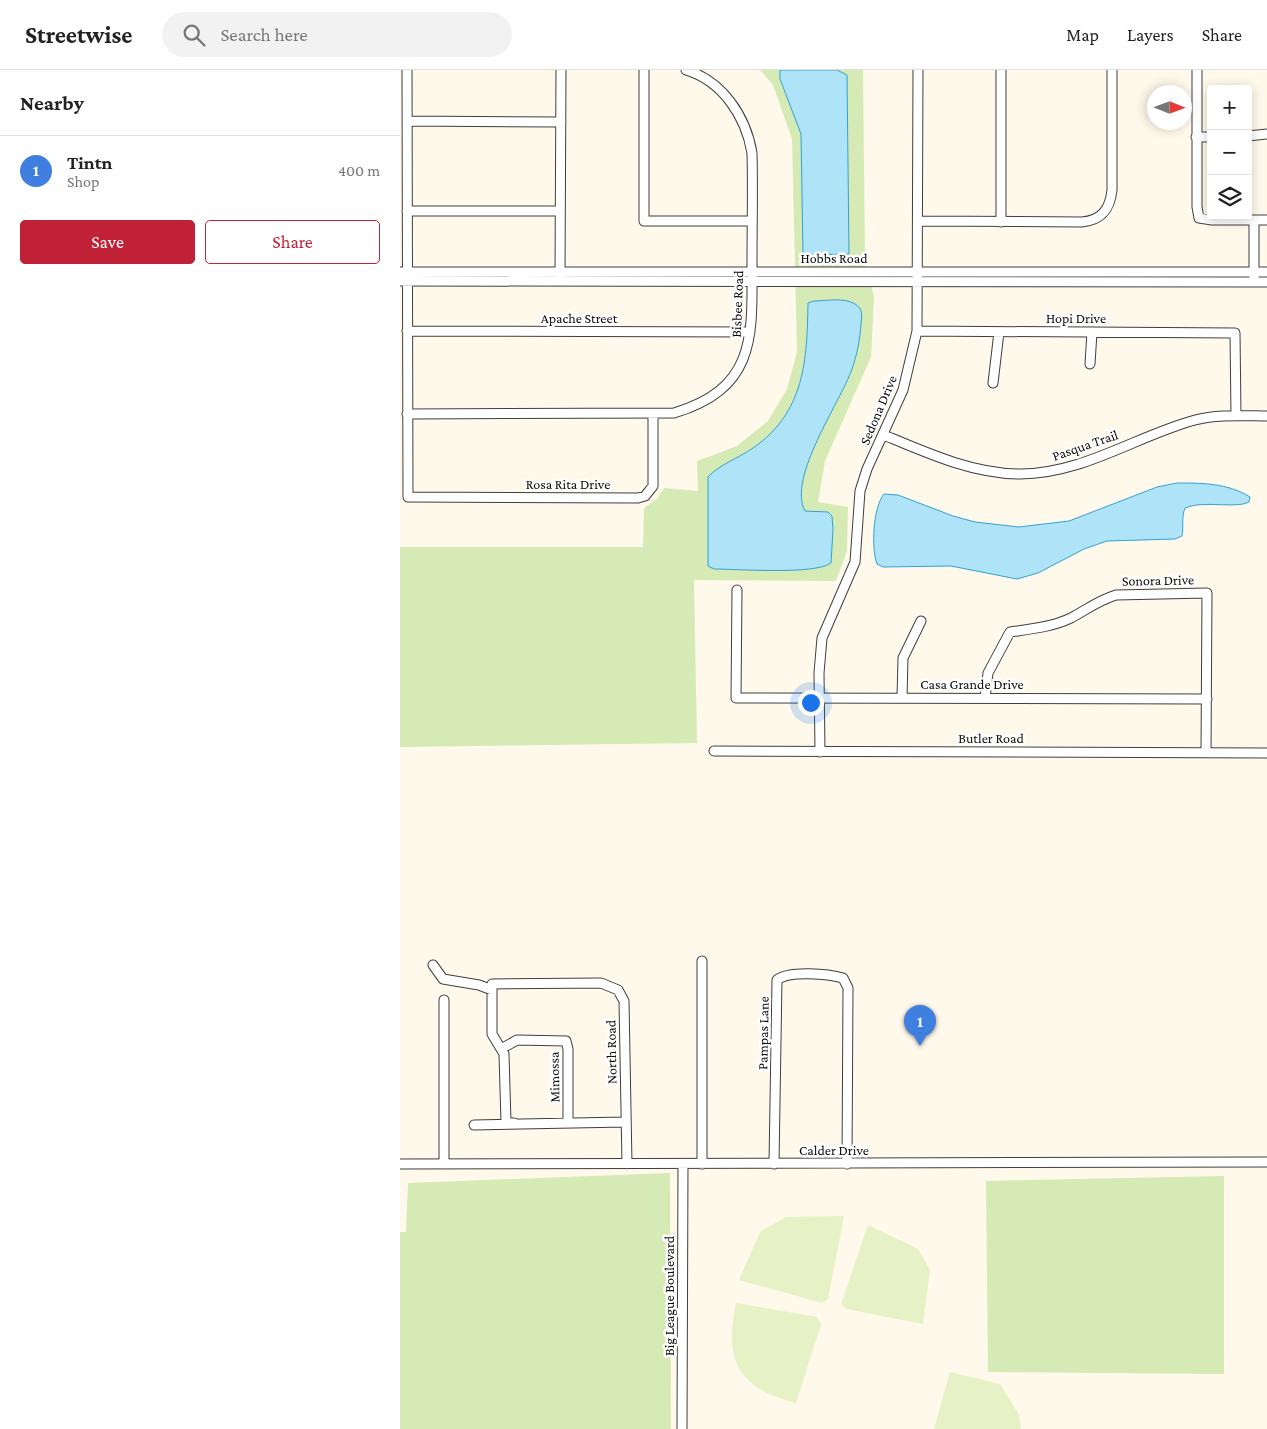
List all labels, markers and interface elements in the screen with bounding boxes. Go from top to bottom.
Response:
search box [162,12,512,57]
text: Streetwise [25,21,132,48]
icon: search [180,21,208,49]
text: Search here [220,24,308,45]
text: Map [1066,25,1099,45]
text: Layers [1127,25,1174,45]
text: Share [1202,25,1242,45]
north arrow [1147,85,1192,130]
map controls [1207,85,1252,220]
button: + [1207,85,1252,130]
text: Nearby [20,91,84,115]
button: − [1207,130,1252,175]
text: Tintn [67,152,113,173]
text: 1 [33,162,39,179]
text: 400 m [338,162,380,179]
text: Shop [67,173,99,190]
button: layers [1207,175,1252,220]
button: Save [20,220,195,264]
button: Share [205,220,380,264]
street label: Hobbs Road [800,250,868,266]
street label: Bisbee Road [728,269,746,338]
street label: Apache Street [541,310,618,326]
street label: Hopi Drive [1046,310,1106,326]
street label: Sedona Drive [856,373,900,447]
street label: Pasqua Trail [1050,426,1120,464]
street label: Rosa Rita Drive [526,476,610,492]
street label: Sonora Drive [1122,571,1194,589]
street label: Casa Grande Drive [920,676,1024,692]
your location [798,690,824,716]
street label: Butler Road [958,730,1024,746]
street label: Pampas Lane [754,996,772,1070]
pin: 1 [904,1005,936,1046]
street label: North Road [602,1019,620,1084]
street label: Mimossa [546,1051,562,1103]
street label: Calder Drive [799,1142,869,1158]
street label: Big League Boulevard [661,1235,677,1356]

